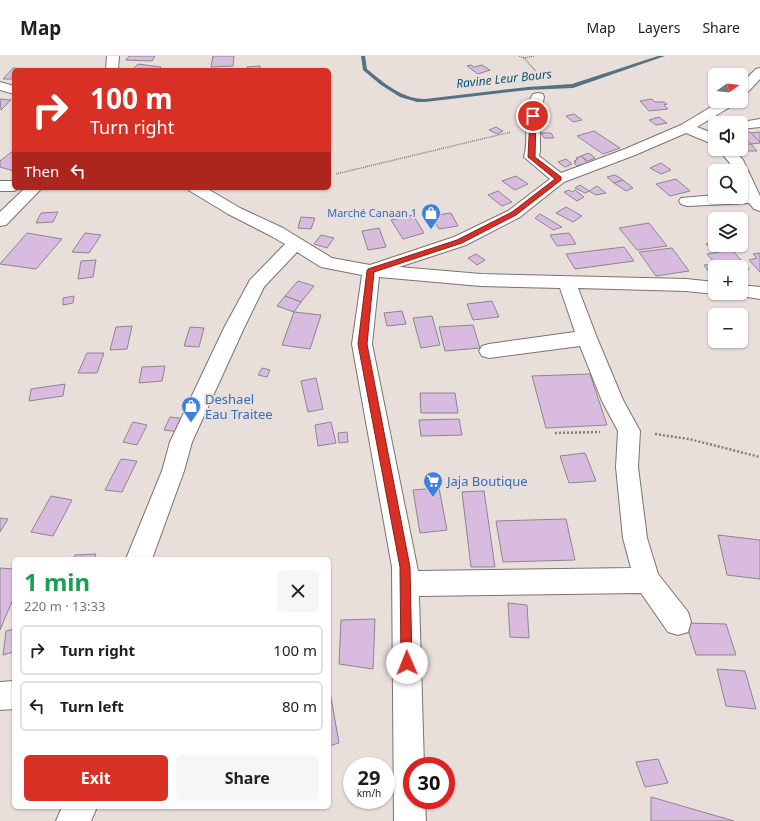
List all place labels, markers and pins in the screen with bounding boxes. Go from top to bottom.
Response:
pin [516,99,550,133]
shop icon: Marché Canaan 1 [420,202,442,230]
place label: Marché Canaan 1 [327,205,417,220]
place label: Deshael Eau Traitee [205,390,273,423]
shop icon: Deshael Eau Traitee [180,395,202,423]
supermarket icon: Jaja Boutique [422,470,444,498]
place label: Jaja Boutique [445,472,528,490]

